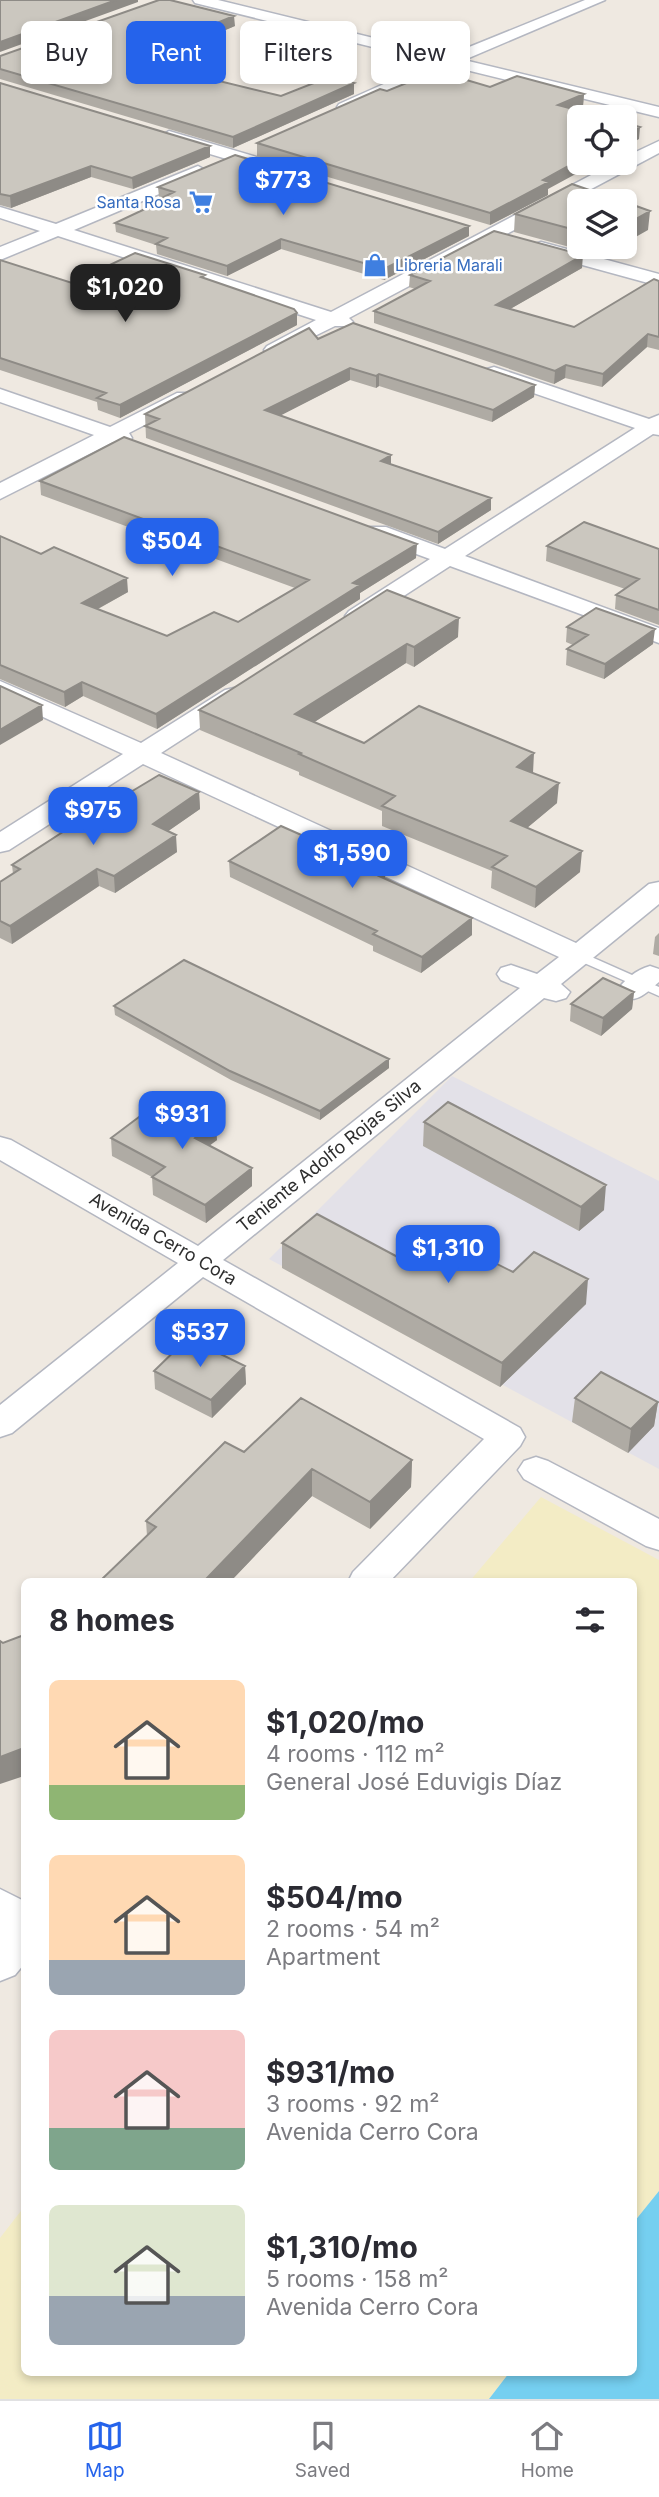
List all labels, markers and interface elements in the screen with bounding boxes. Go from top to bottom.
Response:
chip: Buy [21,21,112,84]
chip: Rent [126,21,226,84]
chip: Filters [240,21,357,84]
chip: New [371,21,470,84]
map controls [567,105,637,259]
button: locate [567,105,637,175]
pin: $773 [242,158,324,217]
text: $773 [255,166,311,194]
supermarket icon: Santa Rosa [187,188,215,216]
button: layers [567,189,637,259]
place label: Santa Rosa [96,192,181,212]
shop icon: Libreria Marali [361,251,389,279]
place label: Libreria Marali [395,255,503,275]
pin: $1,020 [68,264,182,324]
text: $1,020 [86,273,164,301]
pin: $504 [131,518,213,578]
text: $504 [142,527,202,555]
pin: $975 [52,788,134,847]
text: $975 [64,796,122,824]
pin: $1,590 [295,830,409,890]
text: $1,590 [313,839,391,867]
street label: Teniente Adolfo Rojas Silva [233,1075,425,1236]
pin: $931 [141,1092,223,1151]
text: $931 [155,1100,209,1128]
street label: Avenida Cerro Cora [86,1188,241,1289]
pin: $1,310 [391,1226,505,1285]
text: $1,310 [412,1234,484,1262]
pin: $537 [159,1310,241,1369]
text: $537 [171,1318,229,1346]
icon: filters [571,1601,609,1639]
text: 8 homes [49,1602,175,1638]
text: $1,020/mo [266,1704,425,1740]
icon: home [105,1708,189,1792]
text: 4 rooms · 112 m² [266,1740,445,1768]
text: General José Eduvigis Díaz [266,1768,562,1796]
text: $504/mo [266,1879,403,1915]
icon: home [105,1883,189,1967]
text: 2 rooms · 54 m² [266,1915,440,1943]
text: Apartment [266,1943,380,1971]
text: $931/mo [266,2054,395,2090]
icon: home [105,2058,189,2142]
text: 3 rooms · 92 m² [266,2090,439,2118]
text: Avenida Cerro Cora [266,2118,479,2146]
text: $1,310/mo [266,2229,418,2265]
icon: home [105,2233,189,2317]
text: 5 rooms · 158 m² [266,2265,449,2293]
text: Avenida Cerro Cora [266,2293,479,2321]
tab: Map [85,2417,125,2482]
tab: Saved [295,2417,350,2482]
tab: Home [521,2417,574,2482]

